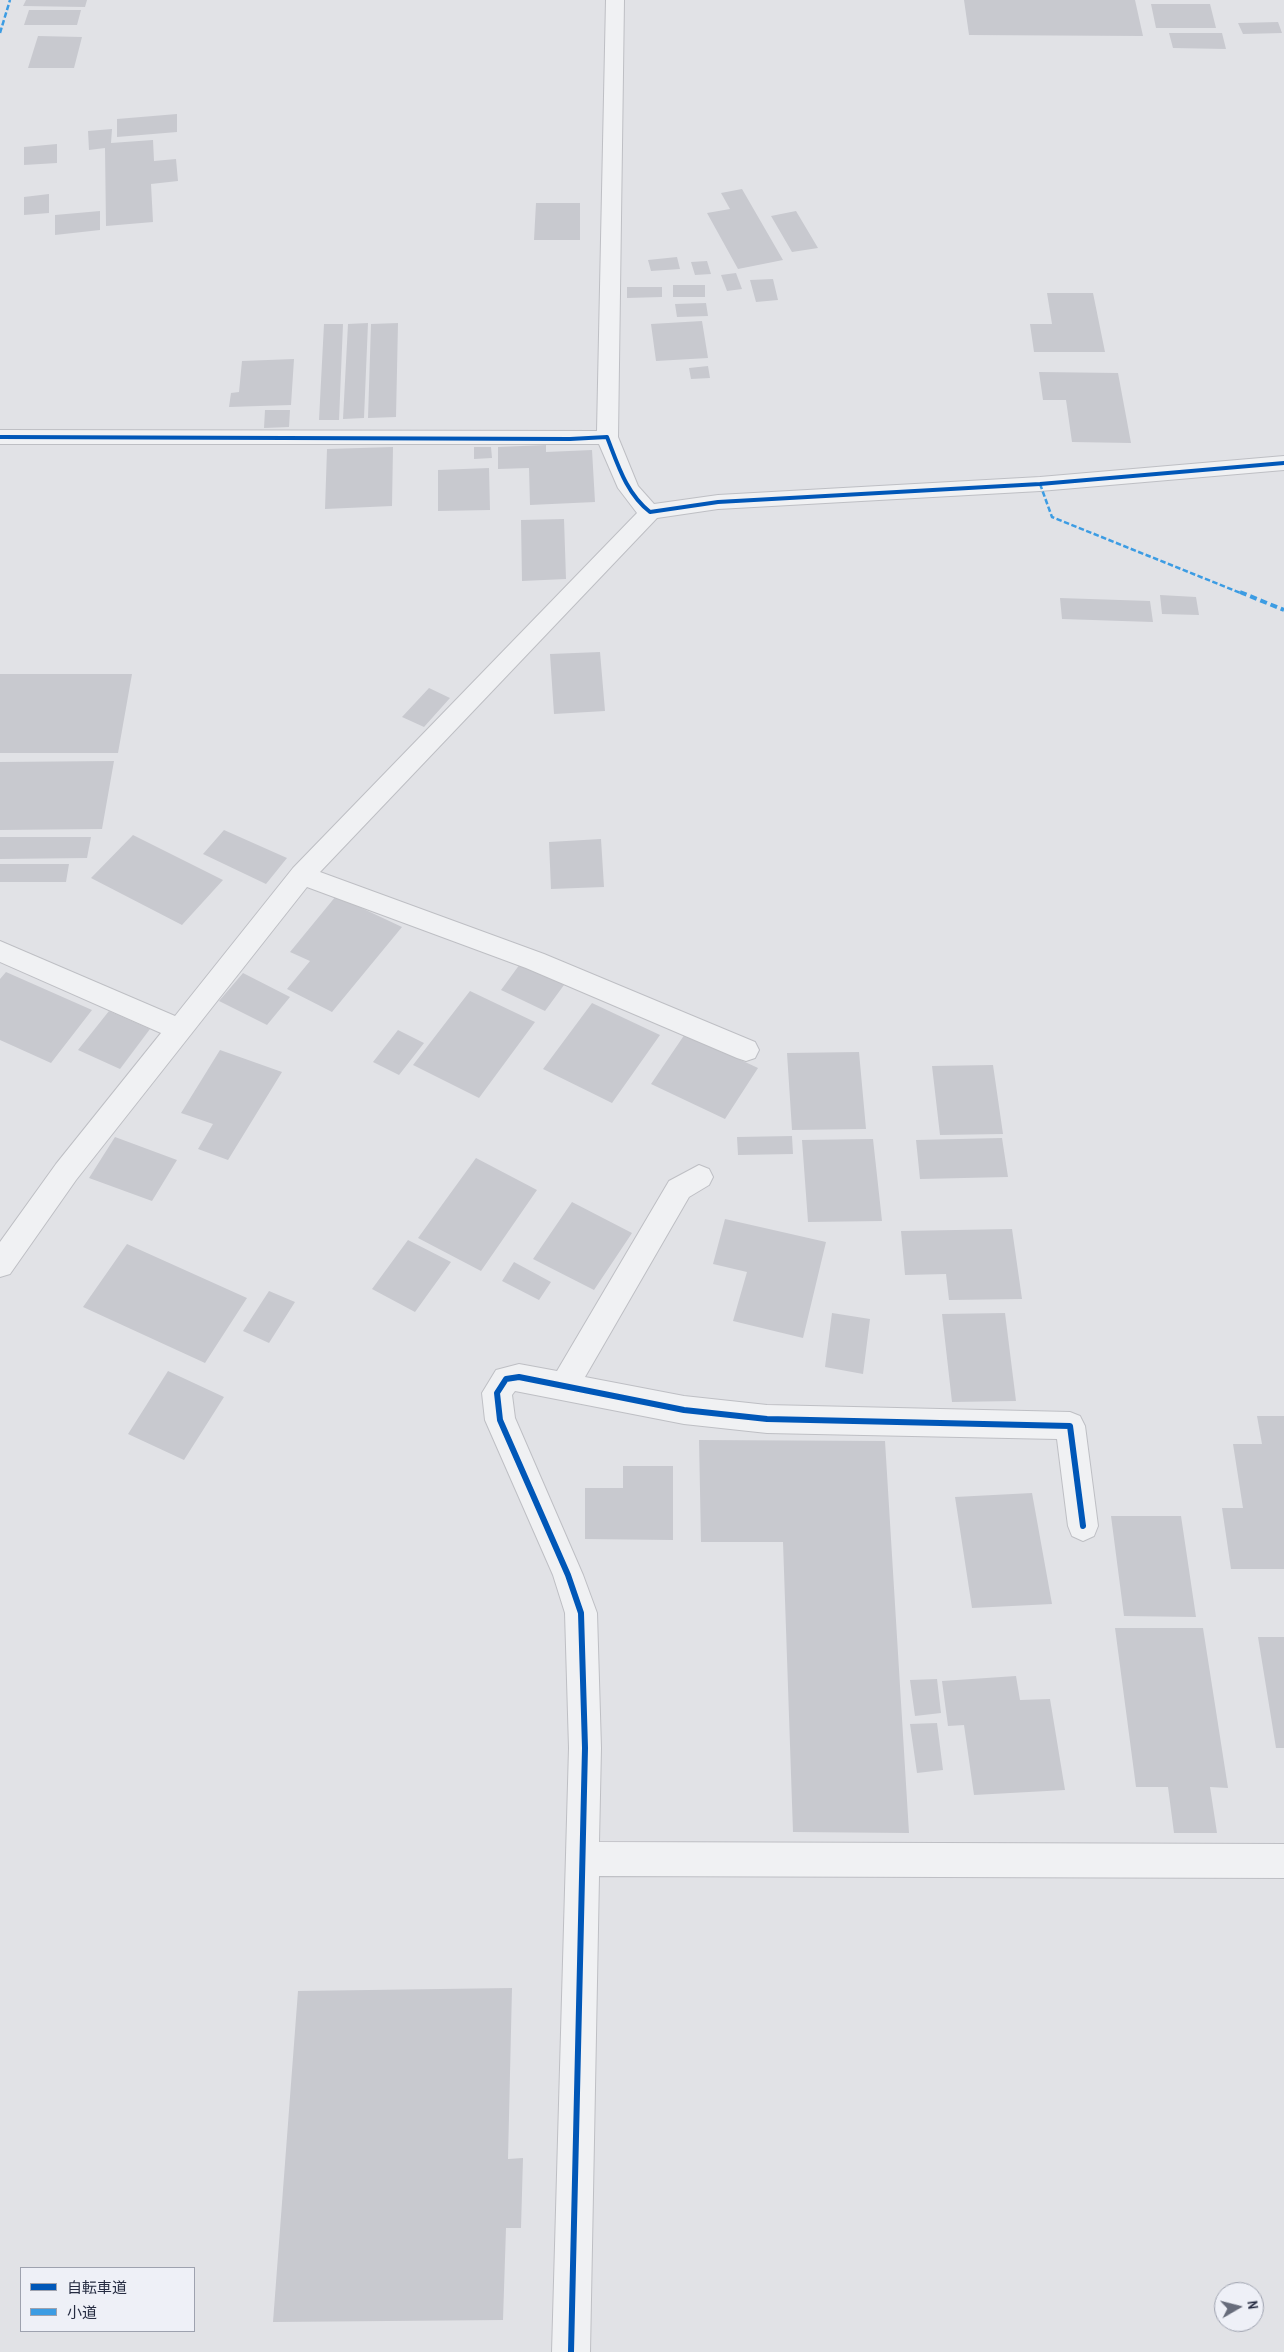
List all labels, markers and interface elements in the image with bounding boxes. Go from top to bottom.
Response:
legend [20,2267,195,2332]
text: 自転車道 [67,2277,127,2298]
north arrow [1214,2282,1264,2332]
text: N [1243,2300,1262,2310]
text: 小道 [67,2302,97,2323]

